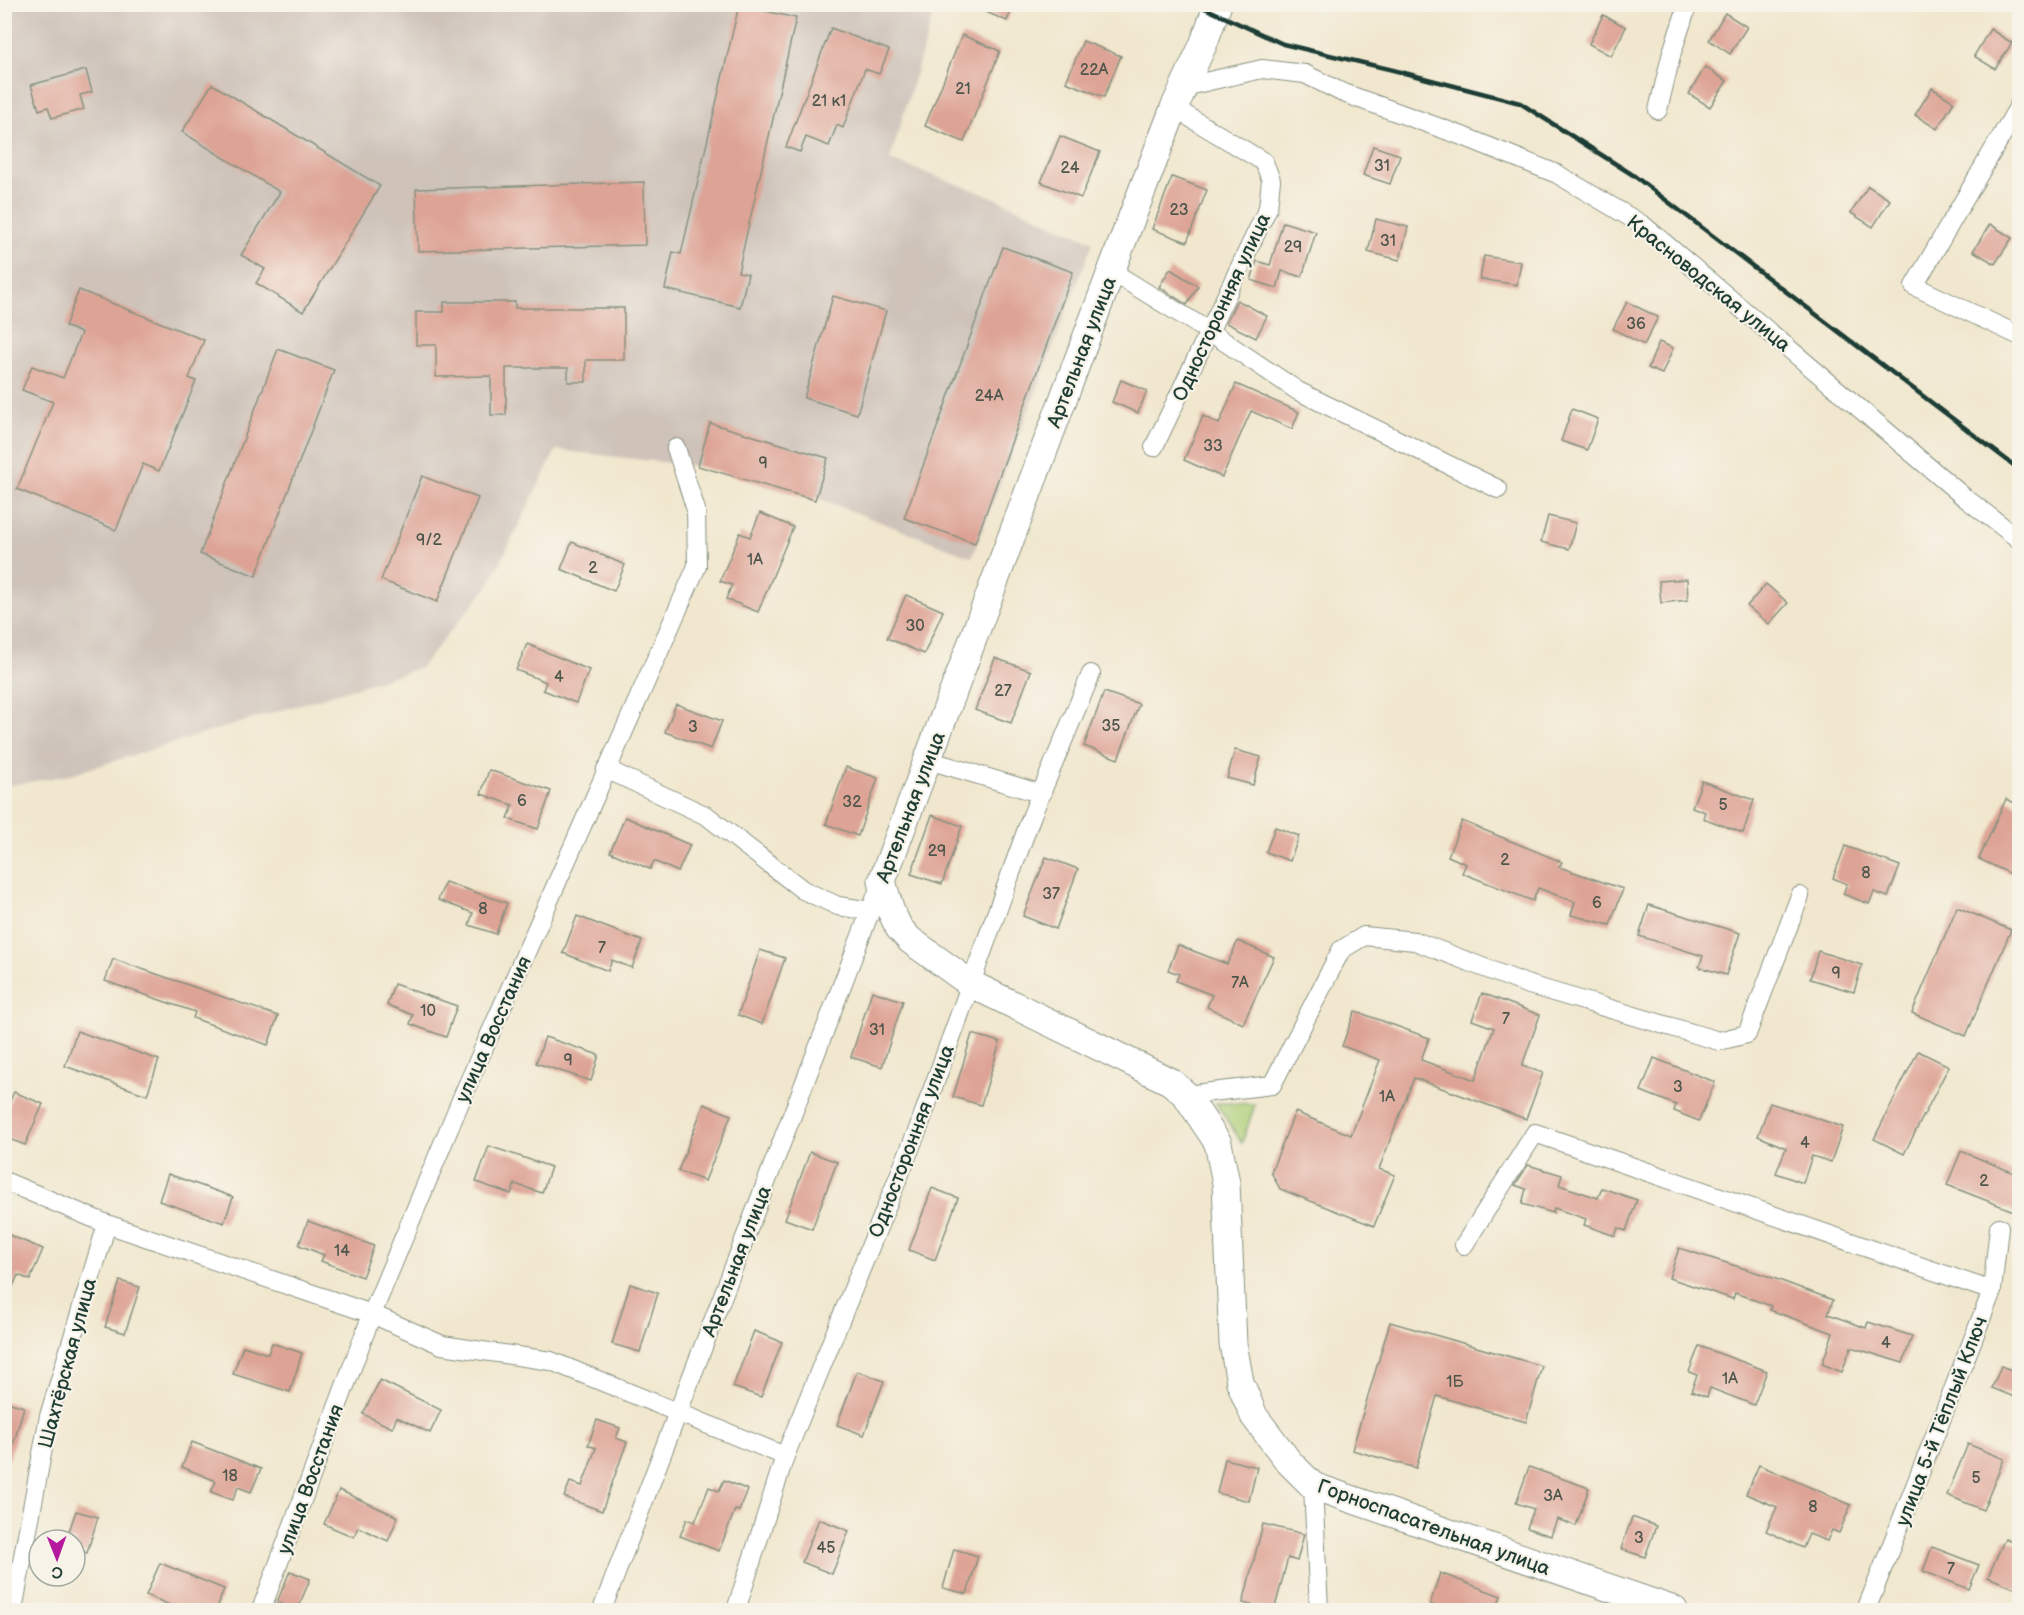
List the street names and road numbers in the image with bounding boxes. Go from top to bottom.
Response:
street label: Односторонняя улица [1168,209,1276,405]
street label: Красноводская улица [1622,210,1795,357]
street label: Артельная улица [1042,273,1122,432]
street label: Артельная улица [871,728,951,887]
street label: улица Восстания [451,952,537,1106]
street label: Односторонняя улица [864,1041,960,1241]
street label: Артельная улица [697,1182,777,1341]
street label: Шахтёрская улица [34,1275,102,1451]
street label: улица 5-й Тёплый Ключ [1890,1313,1992,1529]
street label: улица Восстания [273,1401,349,1558]
street label: Горноспасательная улица [1314,1475,1554,1581]

